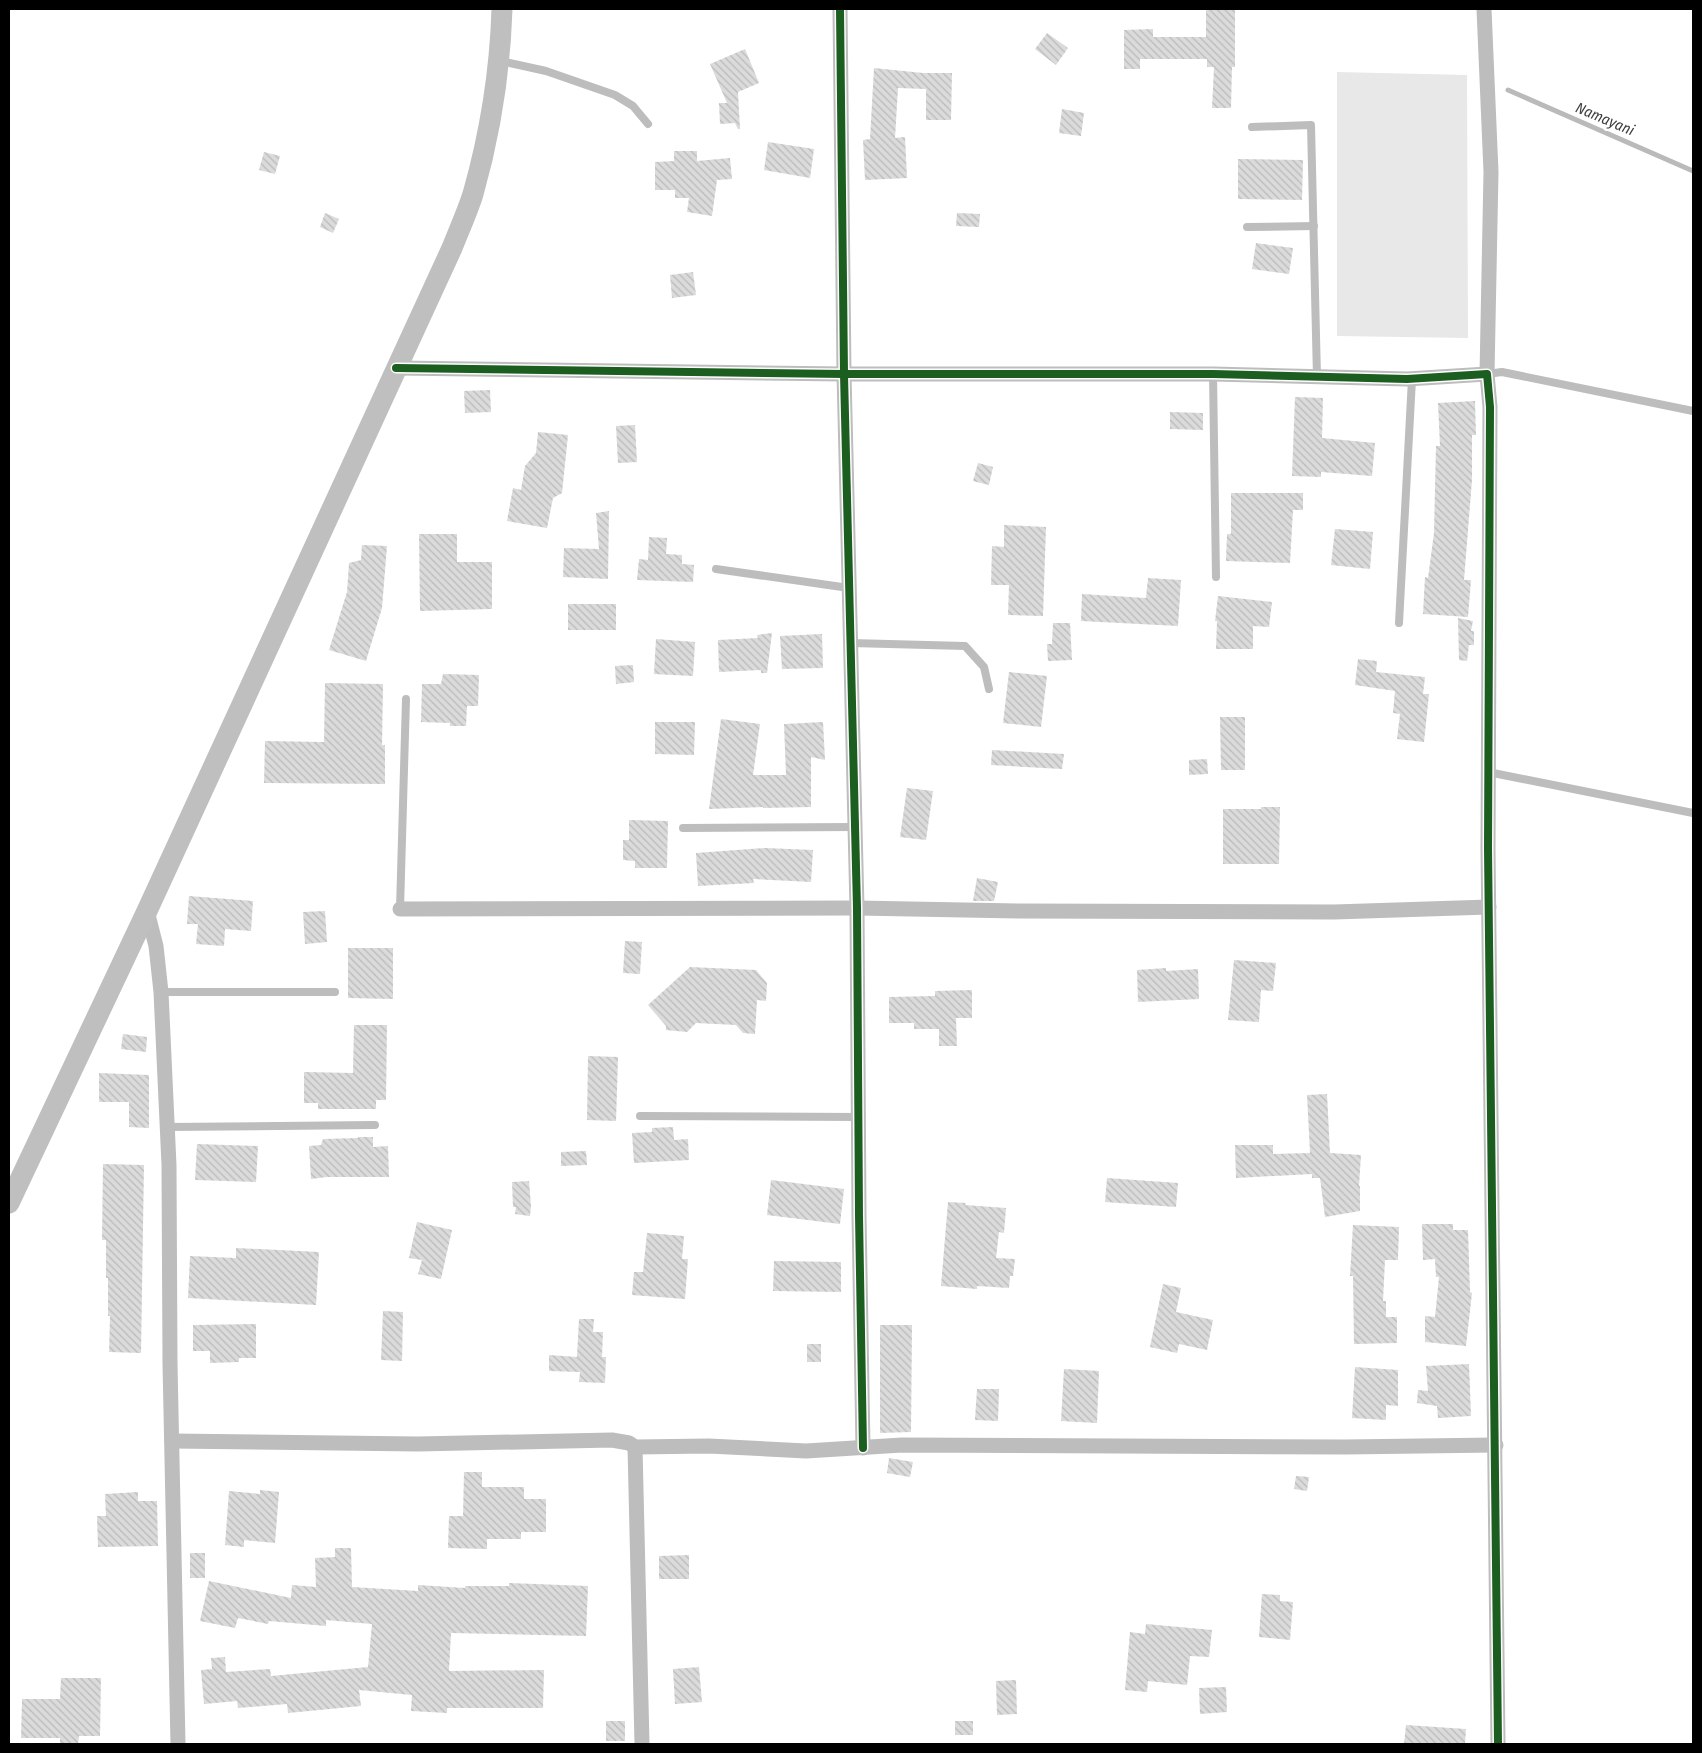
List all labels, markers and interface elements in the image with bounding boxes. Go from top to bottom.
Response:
water label: Namayani [1573,99,1637,139]

